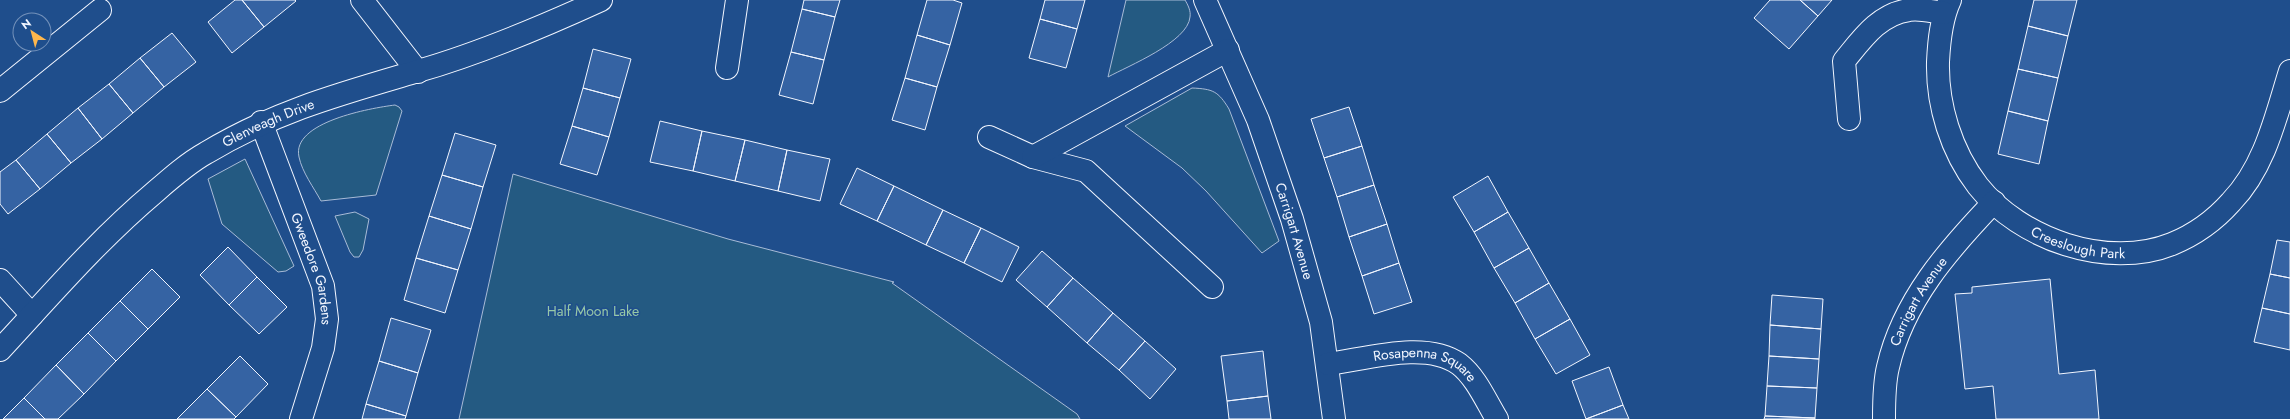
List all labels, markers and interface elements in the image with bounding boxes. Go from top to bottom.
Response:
north arrow [12,12,52,52]
text: N [18,15,34,33]
street label: Glenveagh Drive [218,94,317,152]
street label: Carrigart Avenue [1270,180,1319,282]
street label: Gweedore Gardens [286,210,337,327]
street label: Creeslough Park [2027,221,2126,263]
street label: Carrigart Avenue [1885,252,1952,349]
park label: Half Moon Lake [547,301,639,321]
street label: Rosapenna Square [1372,342,1482,386]

